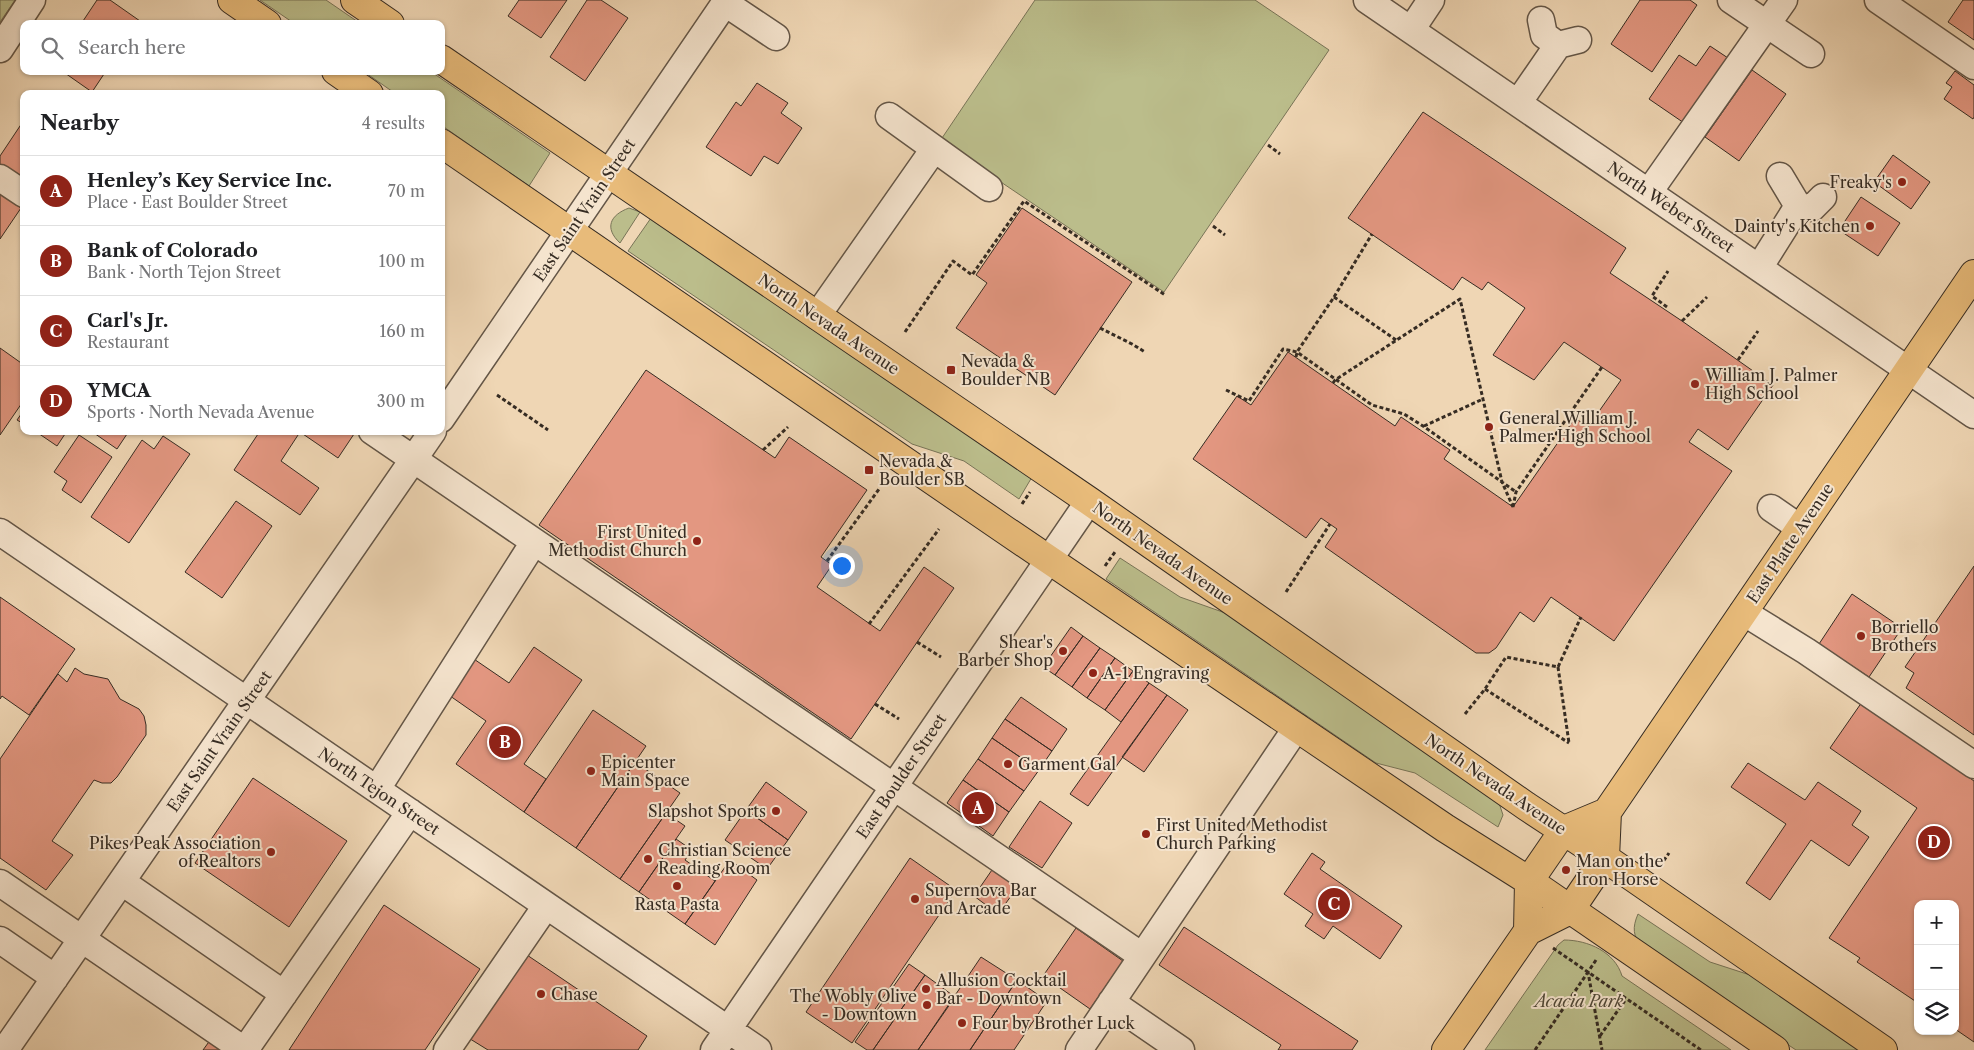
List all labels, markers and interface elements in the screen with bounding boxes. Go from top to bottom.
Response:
search box [20,20,445,75]
icon: search [38,34,66,62]
text: Search here [78,36,186,59]
text: Nearby [40,110,119,135]
text: 4 results [362,113,425,133]
street label: East Saint Vrain Street [529,134,640,285]
street label: North Weber Street [1604,157,1738,257]
text: Henley’s Key Service Inc. [87,169,332,192]
place label: Freaky's [1830,172,1892,192]
marker: Freaky's [1896,176,1908,188]
text: A [50,181,62,201]
text: 70 m [388,181,425,201]
text: Place · East Boulder Street [87,192,288,212]
place label: Dainty's Kitchen [1734,216,1860,236]
marker: Dainty's Kitchen [1864,220,1876,232]
text: Bank of Colorado [87,239,258,262]
text: B [50,251,62,271]
text: 100 m [379,251,425,271]
text: Bank · North Tejon Street [87,262,281,282]
street label: North Nevada Avenue [755,269,903,379]
text: Carl's Jr. [87,309,168,332]
text: C [50,321,62,341]
text: 160 m [380,321,425,341]
text: Restaurant [87,332,169,352]
place label: Nevada & Boulder NB [961,351,1050,389]
marker: Nevada & Boulder NB [945,364,957,376]
place label: William J. Palmer High School [1704,365,1838,403]
marker: William J. Palmer High School [1689,378,1701,390]
text: YMCA [87,379,151,402]
text: D [49,391,63,411]
text: 300 m [377,391,425,411]
text: Sports · North Nevada Avenue [87,402,314,422]
place label: General William J. Palmer High School [1499,408,1651,446]
marker: General William J. Palmer High School [1483,421,1495,433]
place label: Nevada & Boulder SB [879,451,965,489]
marker: Nevada & Boulder SB [863,464,875,476]
street label: East Platte Avenue [1742,479,1838,607]
street label: North Nevada Avenue [1089,497,1237,609]
place label: First United Methodist Church [548,522,687,560]
marker: First United Methodist Church [691,535,703,547]
your location [829,553,855,579]
place label: Borriello Brothers [1871,617,1939,655]
marker: Borriello Brothers [1855,630,1867,642]
place label: Shear's Barber Shop [958,632,1053,670]
marker: Shear's Barber Shop [1057,645,1069,657]
place label: A-1 Engraving [1102,663,1209,683]
street label: East Saint Vrain Street [163,666,276,816]
marker: A-1 Engraving [1087,667,1099,679]
street label: East Boulder Street [852,709,950,842]
pin: B [489,723,521,761]
street label: North Nevada Avenue [1422,729,1570,839]
street label: North Tejon Street [314,743,444,839]
place label: Epicenter Main Space [601,752,690,790]
place label: Garment Gal [1018,754,1116,774]
marker: Garment Gal [1002,758,1014,770]
marker: Epicenter Main Space [585,765,597,777]
pin: A [962,789,994,827]
place label: Slapshot Sports [648,801,766,821]
marker: Slapshot Sports [770,805,782,817]
place label: First United Methodist Church Parking [1156,815,1328,853]
pin: D [1918,823,1950,861]
marker: First United Methodist Church Parking [1140,828,1152,840]
place label: Pikes Peak Association of Realtors [89,833,261,871]
place label: Christian Science Reading Room [658,840,791,878]
marker: Pikes Peak Association of Realtors [265,846,277,858]
place label: Man on the Iron Horse [1576,851,1664,889]
marker: Christian Science Reading Room [642,853,654,865]
marker: Man on the Iron Horse [1560,864,1572,876]
marker: Rasta Pasta [671,880,683,892]
place label: Supernova Bar and Arcade [925,880,1037,918]
pin: C [1318,885,1350,923]
marker: Supernova Bar and Arcade [909,893,921,905]
place label: Rasta Pasta [635,894,720,914]
map controls [1914,900,1959,1035]
button: + [1914,900,1959,945]
button: − [1914,945,1959,990]
place label: Allusion Cocktail Bar - Downtown [935,970,1067,1008]
marker: Allusion Cocktail Bar - Downtown [920,983,932,995]
place label: Chase [551,984,598,1004]
place label: The Wobly Olive - Downtown [790,986,917,1024]
marker: Chase [535,988,547,1000]
button: layers [1914,990,1959,1035]
park label: Acacia Park [1532,991,1624,1011]
marker: The Wobly Olive - Downtown [921,999,933,1011]
place label: Four by Brother Luck [972,1013,1136,1033]
marker: Four by Brother Luck [956,1017,968,1029]

